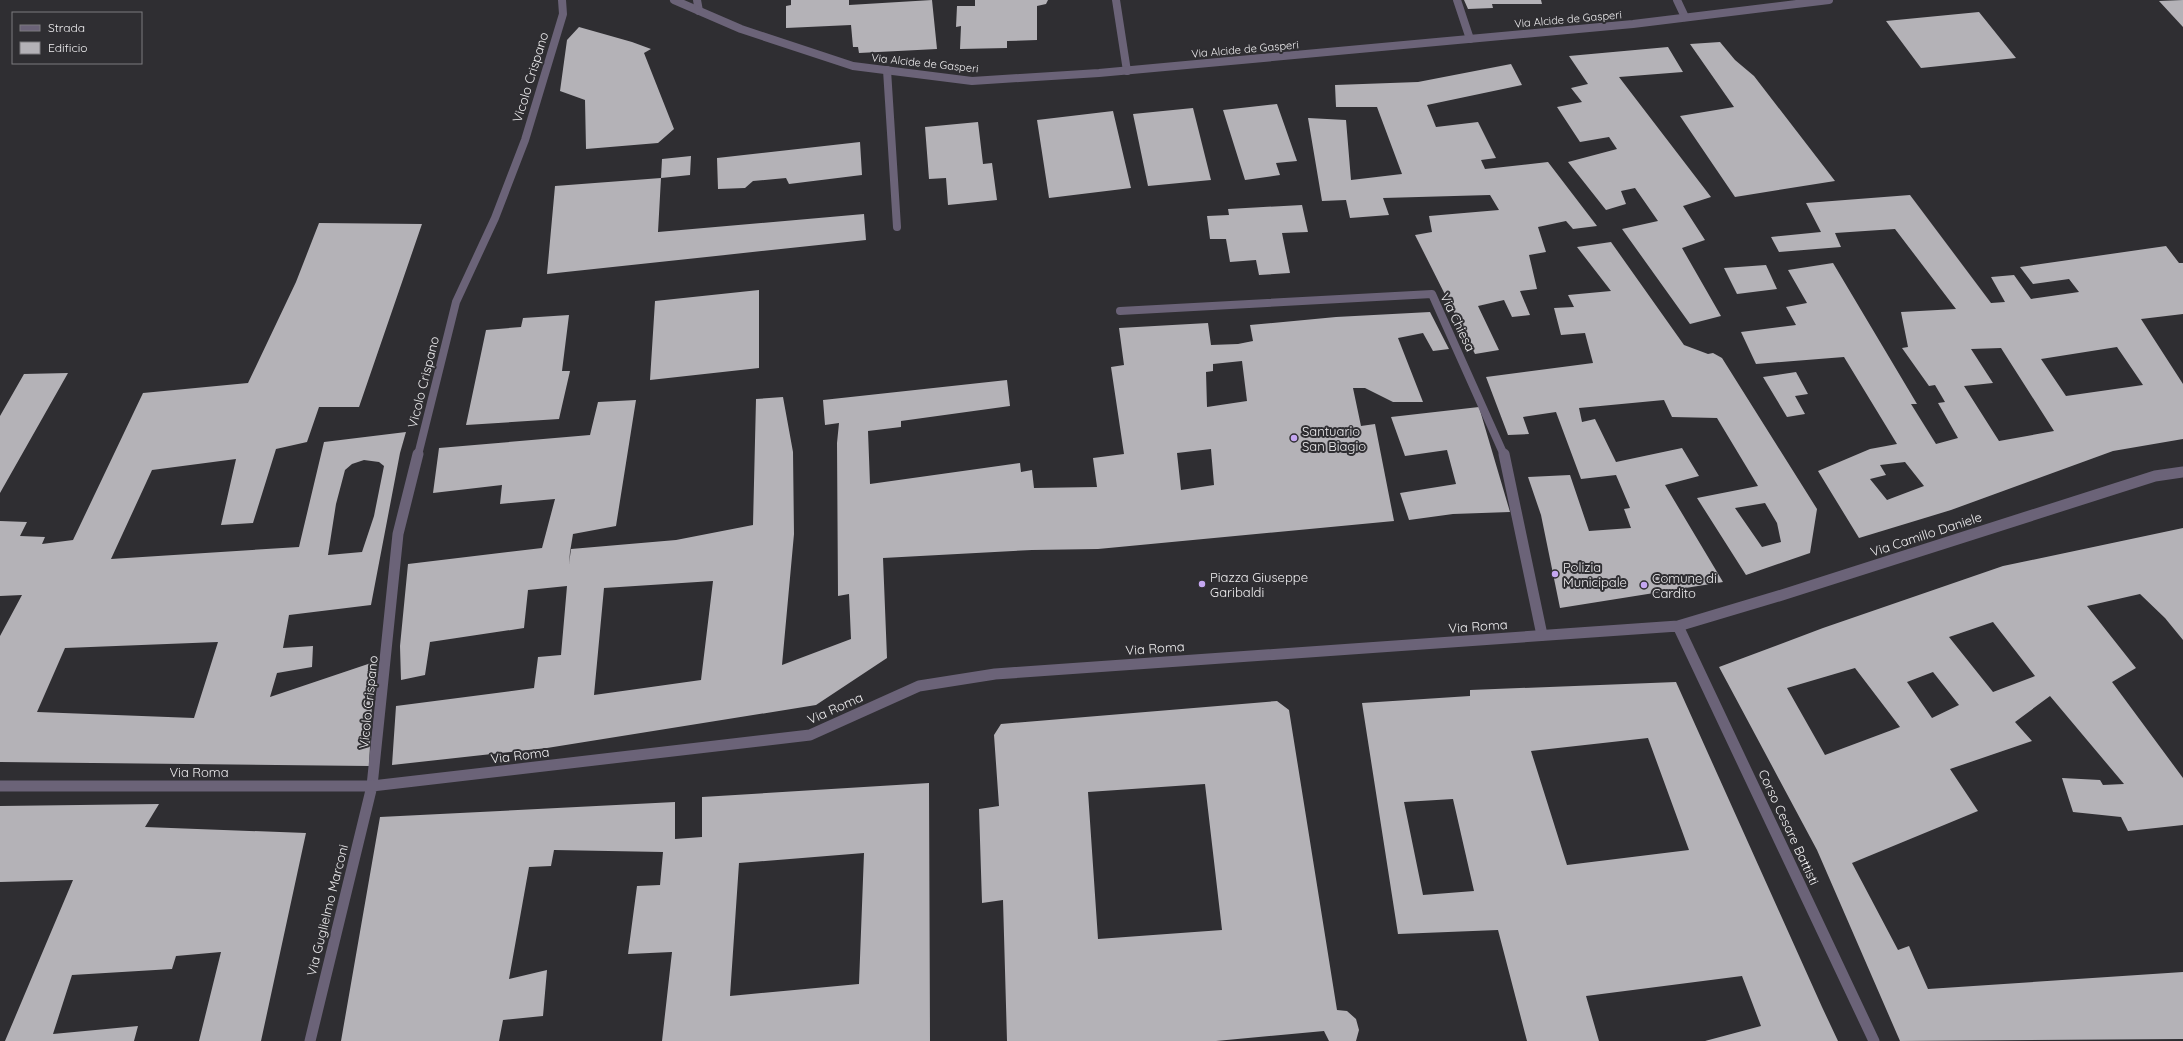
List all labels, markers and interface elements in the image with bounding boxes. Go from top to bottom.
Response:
street label: Via Alcide de Gasperi [1514,7,1622,31]
legend [12,12,142,64]
text: Strada [48,20,85,35]
street label: Vicolo Crispano [509,30,551,124]
street label: Via Alcide de Gasperi [1191,37,1299,61]
text: Edificio [48,40,88,55]
street label: Via Alcide de Gasperi [871,50,979,76]
street label: Via Chiesa [1437,290,1479,354]
street label: Vicolo Crispano [404,334,442,429]
place label: Santuario San Biagio [1302,423,1366,454]
marker: Santuario San Biagio [1289,433,1299,443]
street label: Via Camillo Daniele [1868,508,1984,560]
place label: Polizia Municipale [1563,559,1627,590]
place label: Piazza Giuseppe Garibaldi [1210,569,1308,600]
marker: Polizia Municipale [1550,569,1560,579]
place label: Comune di Cardito [1652,570,1717,601]
marker: Piazza Giuseppe Garibaldi [1197,579,1207,589]
marker: Comune di Cardito [1639,580,1649,590]
street label: Via Roma [1448,616,1508,636]
street label: Via Roma [1125,638,1185,658]
street label: Vicolo Crispano [355,654,381,749]
street label: Via Roma [805,689,865,727]
street label: Via Roma [490,743,550,767]
street label: Via Roma [169,764,229,780]
street label: Corso Cesare Battisti [1755,767,1823,887]
street label: Via Guglielmo Marconi [303,843,351,977]

